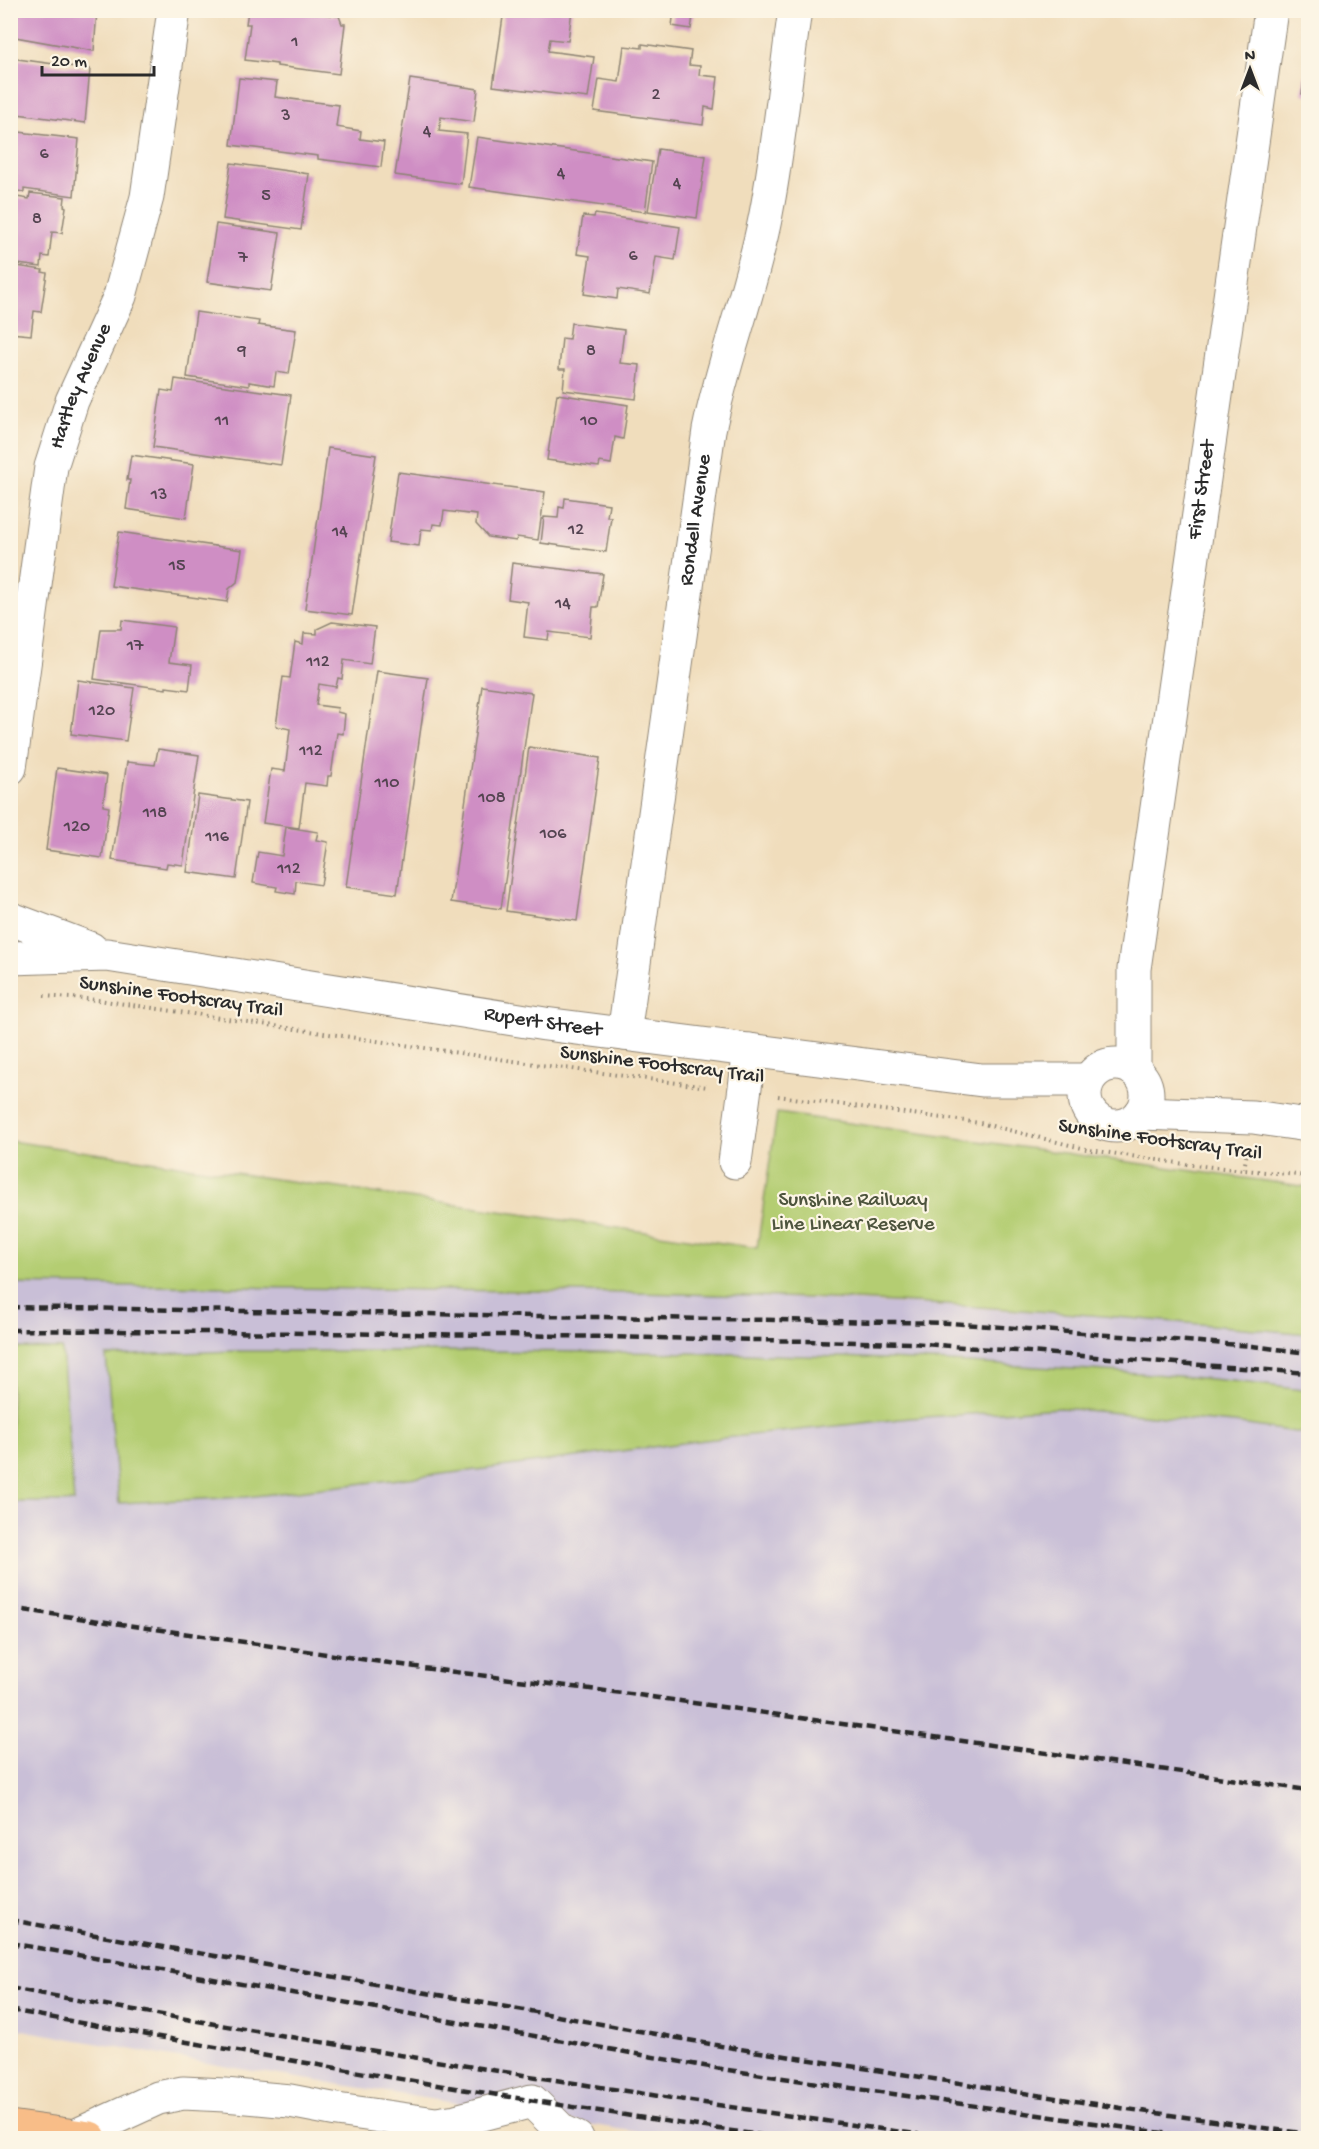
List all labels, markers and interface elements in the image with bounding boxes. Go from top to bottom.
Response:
house number: 1 [290,32,299,53]
scale bar [42,39,154,77]
north arrow [1220,39,1280,99]
text: N [1245,48,1256,67]
text: 20 m [51,52,87,73]
house number: 2 [652,85,661,106]
house number: 3 [280,106,291,127]
house number: 4 [423,122,432,143]
house number: 6 [39,144,49,165]
house number: 4 [557,164,566,185]
house number: 4 [673,174,682,195]
house number: 5 [261,186,271,207]
house number: 8 [32,209,42,230]
house number: 6 [628,246,638,267]
house number: 7 [237,248,248,269]
street label: Hartley Avenue [45,319,119,452]
house number: 9 [236,341,247,362]
house number: 8 [586,341,596,362]
house number: 11 [214,411,229,432]
house number: 10 [579,411,598,432]
street label: First Street [1183,436,1222,542]
street label: Rondell Avenue [675,452,718,587]
house number: 13 [150,485,167,506]
house number: 12 [567,520,584,541]
house number: 14 [331,522,348,543]
house number: 15 [168,556,185,577]
house number: 14 [554,594,571,615]
house number: 17 [126,636,144,657]
house number: 112 [305,652,330,673]
house number: 120 [88,701,115,722]
house number: 112 [298,741,323,762]
house number: 110 [374,773,399,794]
house number: 108 [477,788,506,809]
house number: 118 [142,803,167,824]
house number: 120 [63,817,90,838]
house number: 106 [539,824,567,845]
house number: 116 [204,827,230,848]
house number: 112 [276,859,301,880]
street label: Sunshine Footscray Trail [77,971,285,1025]
street label: Rupert Street [482,1002,606,1044]
street label: Sunshine Footscray Trail [558,1041,766,1091]
street label: Sunshine Footscray Trail [1056,1114,1264,1168]
park label: Sunshine Railway Line Linear Reserve [771,1189,936,1238]

